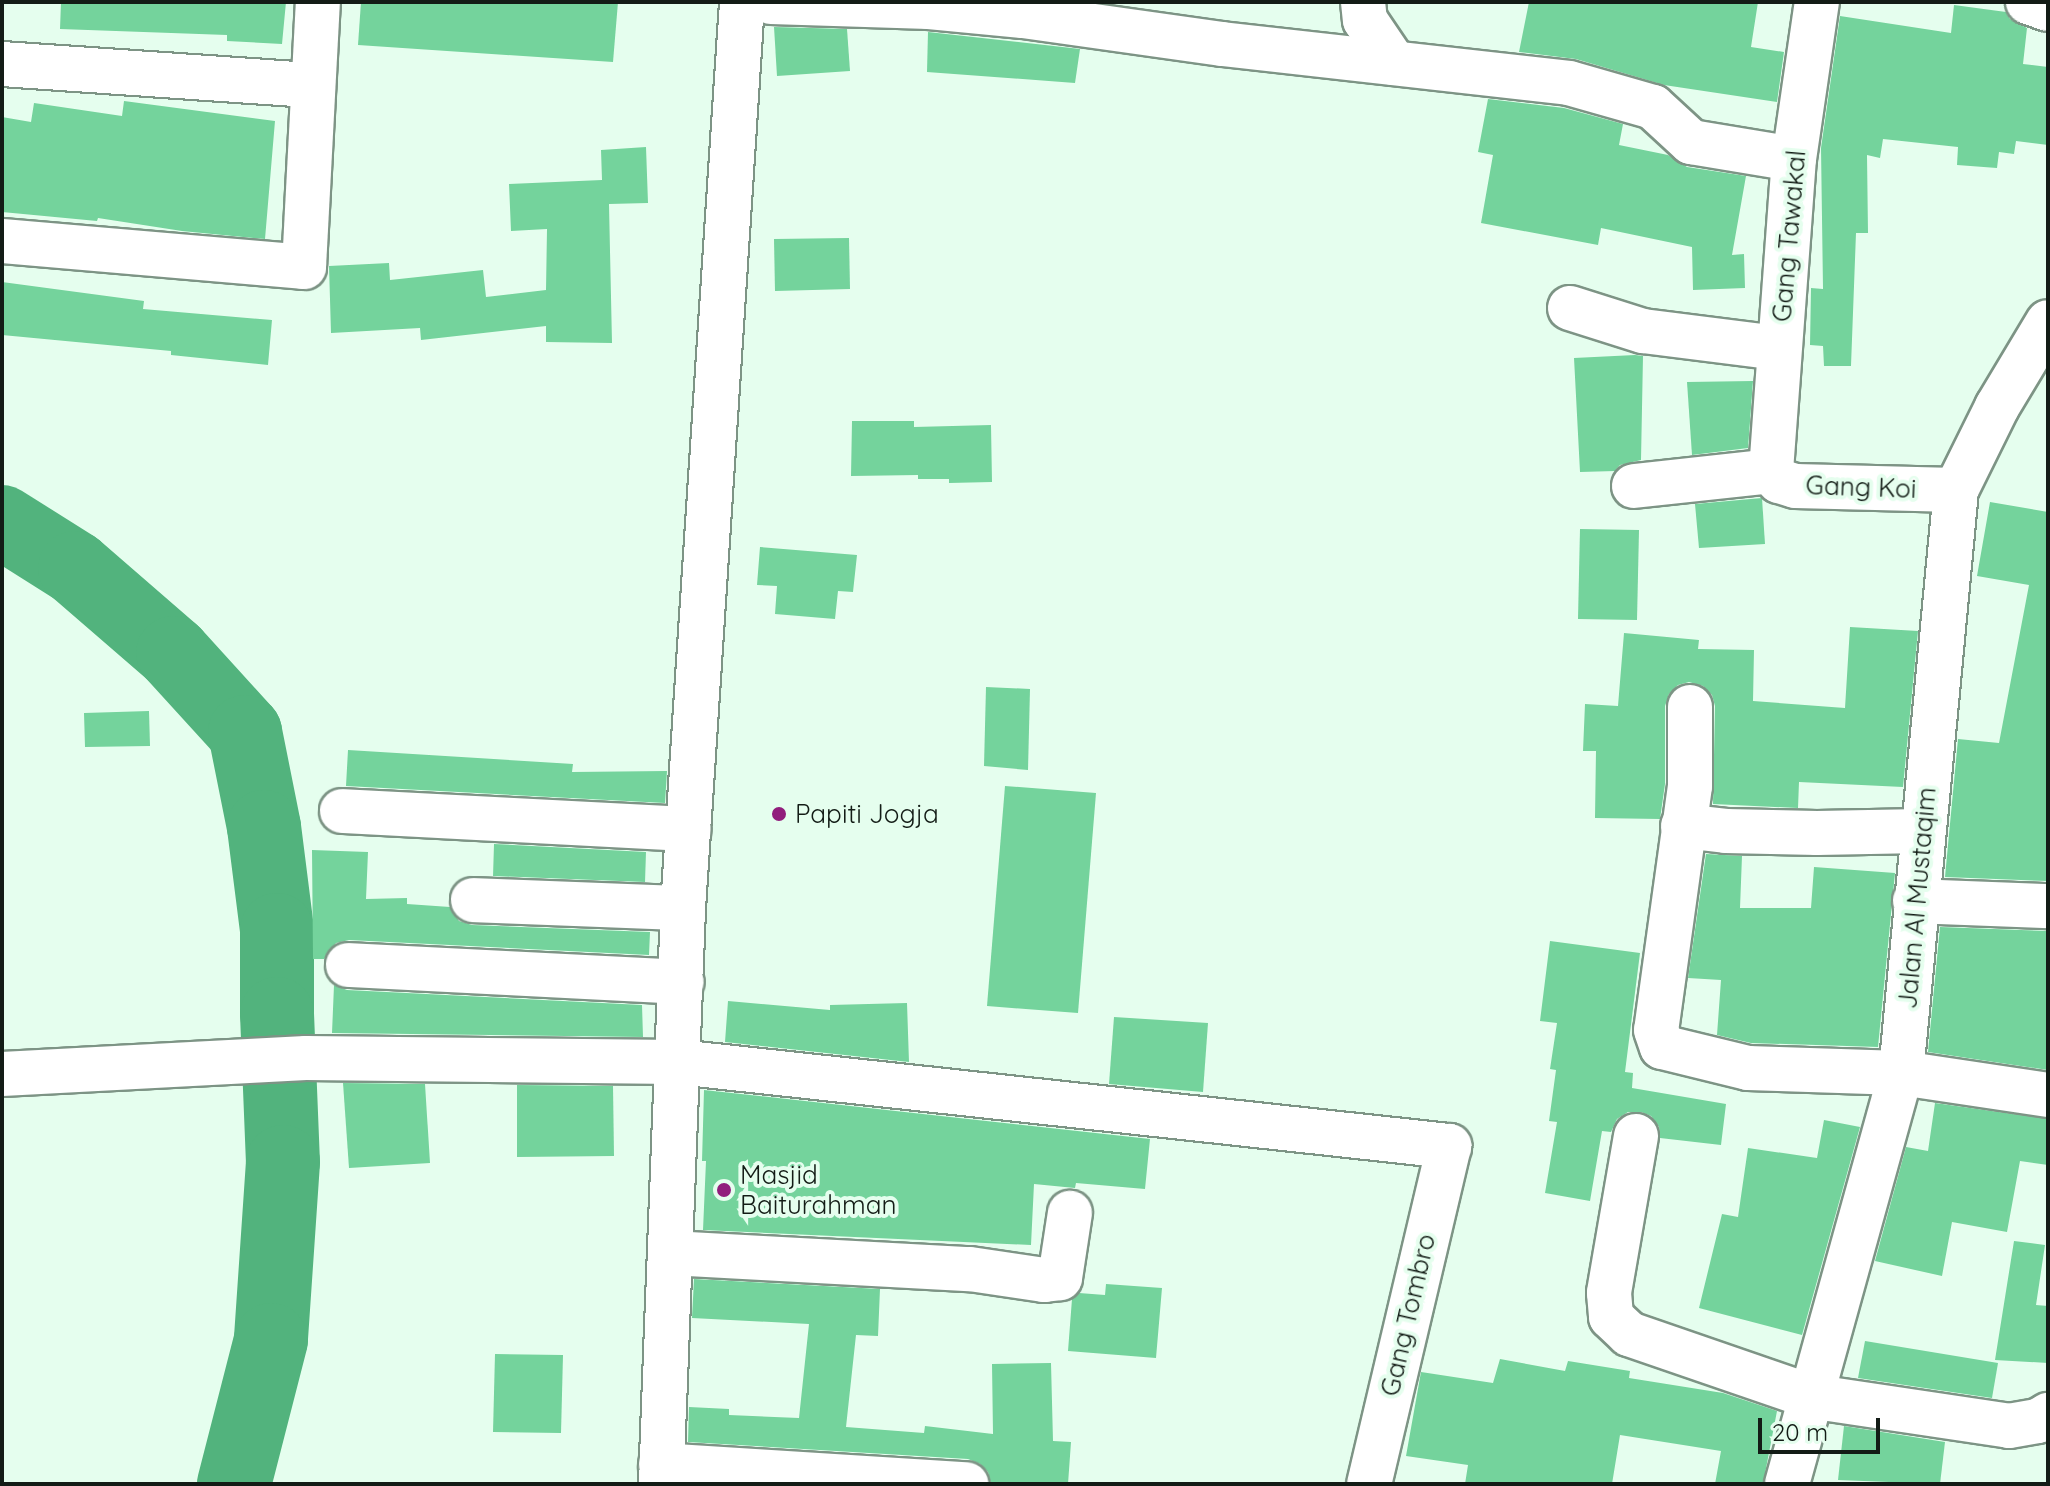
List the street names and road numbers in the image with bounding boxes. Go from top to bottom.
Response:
street label: Gang Tawakal [1766,149,1812,323]
street label: Gang Koi [1805,469,1917,505]
street label: Jalan Al Mustaqim [1892,786,1942,1010]
street label: Gang Tombro [1374,1231,1442,1399]

